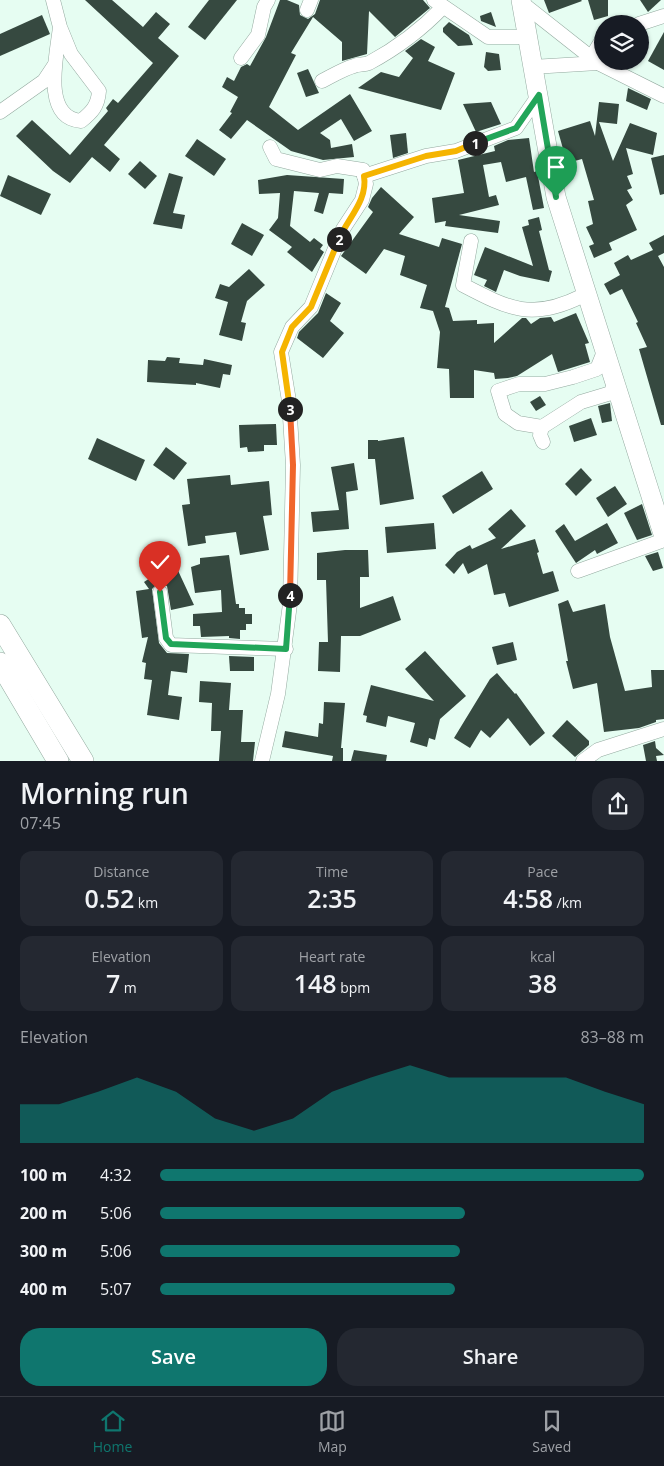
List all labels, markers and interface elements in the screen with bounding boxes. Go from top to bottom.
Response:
map controls [594,15,649,70]
button: layers [594,15,649,70]
pin: 1 [462,130,488,156]
text: 1 [471,134,480,153]
pin [535,146,577,197]
icon: arrive [542,153,570,181]
pin: 2 [326,226,352,252]
text: 2 [335,230,344,249]
pin: 3 [278,396,302,422]
text: 3 [286,400,295,419]
pin [139,541,181,592]
icon: check [146,548,174,576]
pin: 4 [278,582,302,608]
text: 4 [286,586,295,605]
text: Morning run [20,774,189,812]
button: share [592,778,644,830]
text: 07:45 [20,812,61,834]
text: Distance [93,862,149,881]
text: Time [316,862,348,881]
text: Pace [527,862,558,881]
text: 0.52 [84,881,134,915]
text: 2:35 [307,881,357,915]
text: 4:58 [503,881,553,915]
text: km [134,893,158,912]
text: /km [553,893,582,912]
text: Elevation [92,947,151,966]
text: Heart rate [299,947,365,966]
text: kcal [530,947,555,966]
text: 7 [106,966,120,1000]
text: 148 [294,966,337,1000]
text: 38 [528,966,557,1000]
text: m [120,978,137,997]
text: bpm [337,978,370,997]
text: Elevation [20,1026,88,1048]
text: 83–88 m [580,1026,644,1048]
text: 100 m [20,1164,67,1186]
text: 4:32 [100,1164,132,1186]
text: 200 m [20,1202,67,1224]
text: 5:06 [100,1202,132,1224]
text: 300 m [20,1240,67,1262]
text: 5:06 [100,1240,132,1262]
text: 400 m [20,1278,67,1300]
text: 5:07 [100,1278,132,1300]
button: Save [20,1328,327,1386]
button: Share [337,1328,644,1386]
tab: Home [93,1407,132,1456]
tab: Map [318,1407,347,1456]
tab: Saved [532,1407,571,1456]

